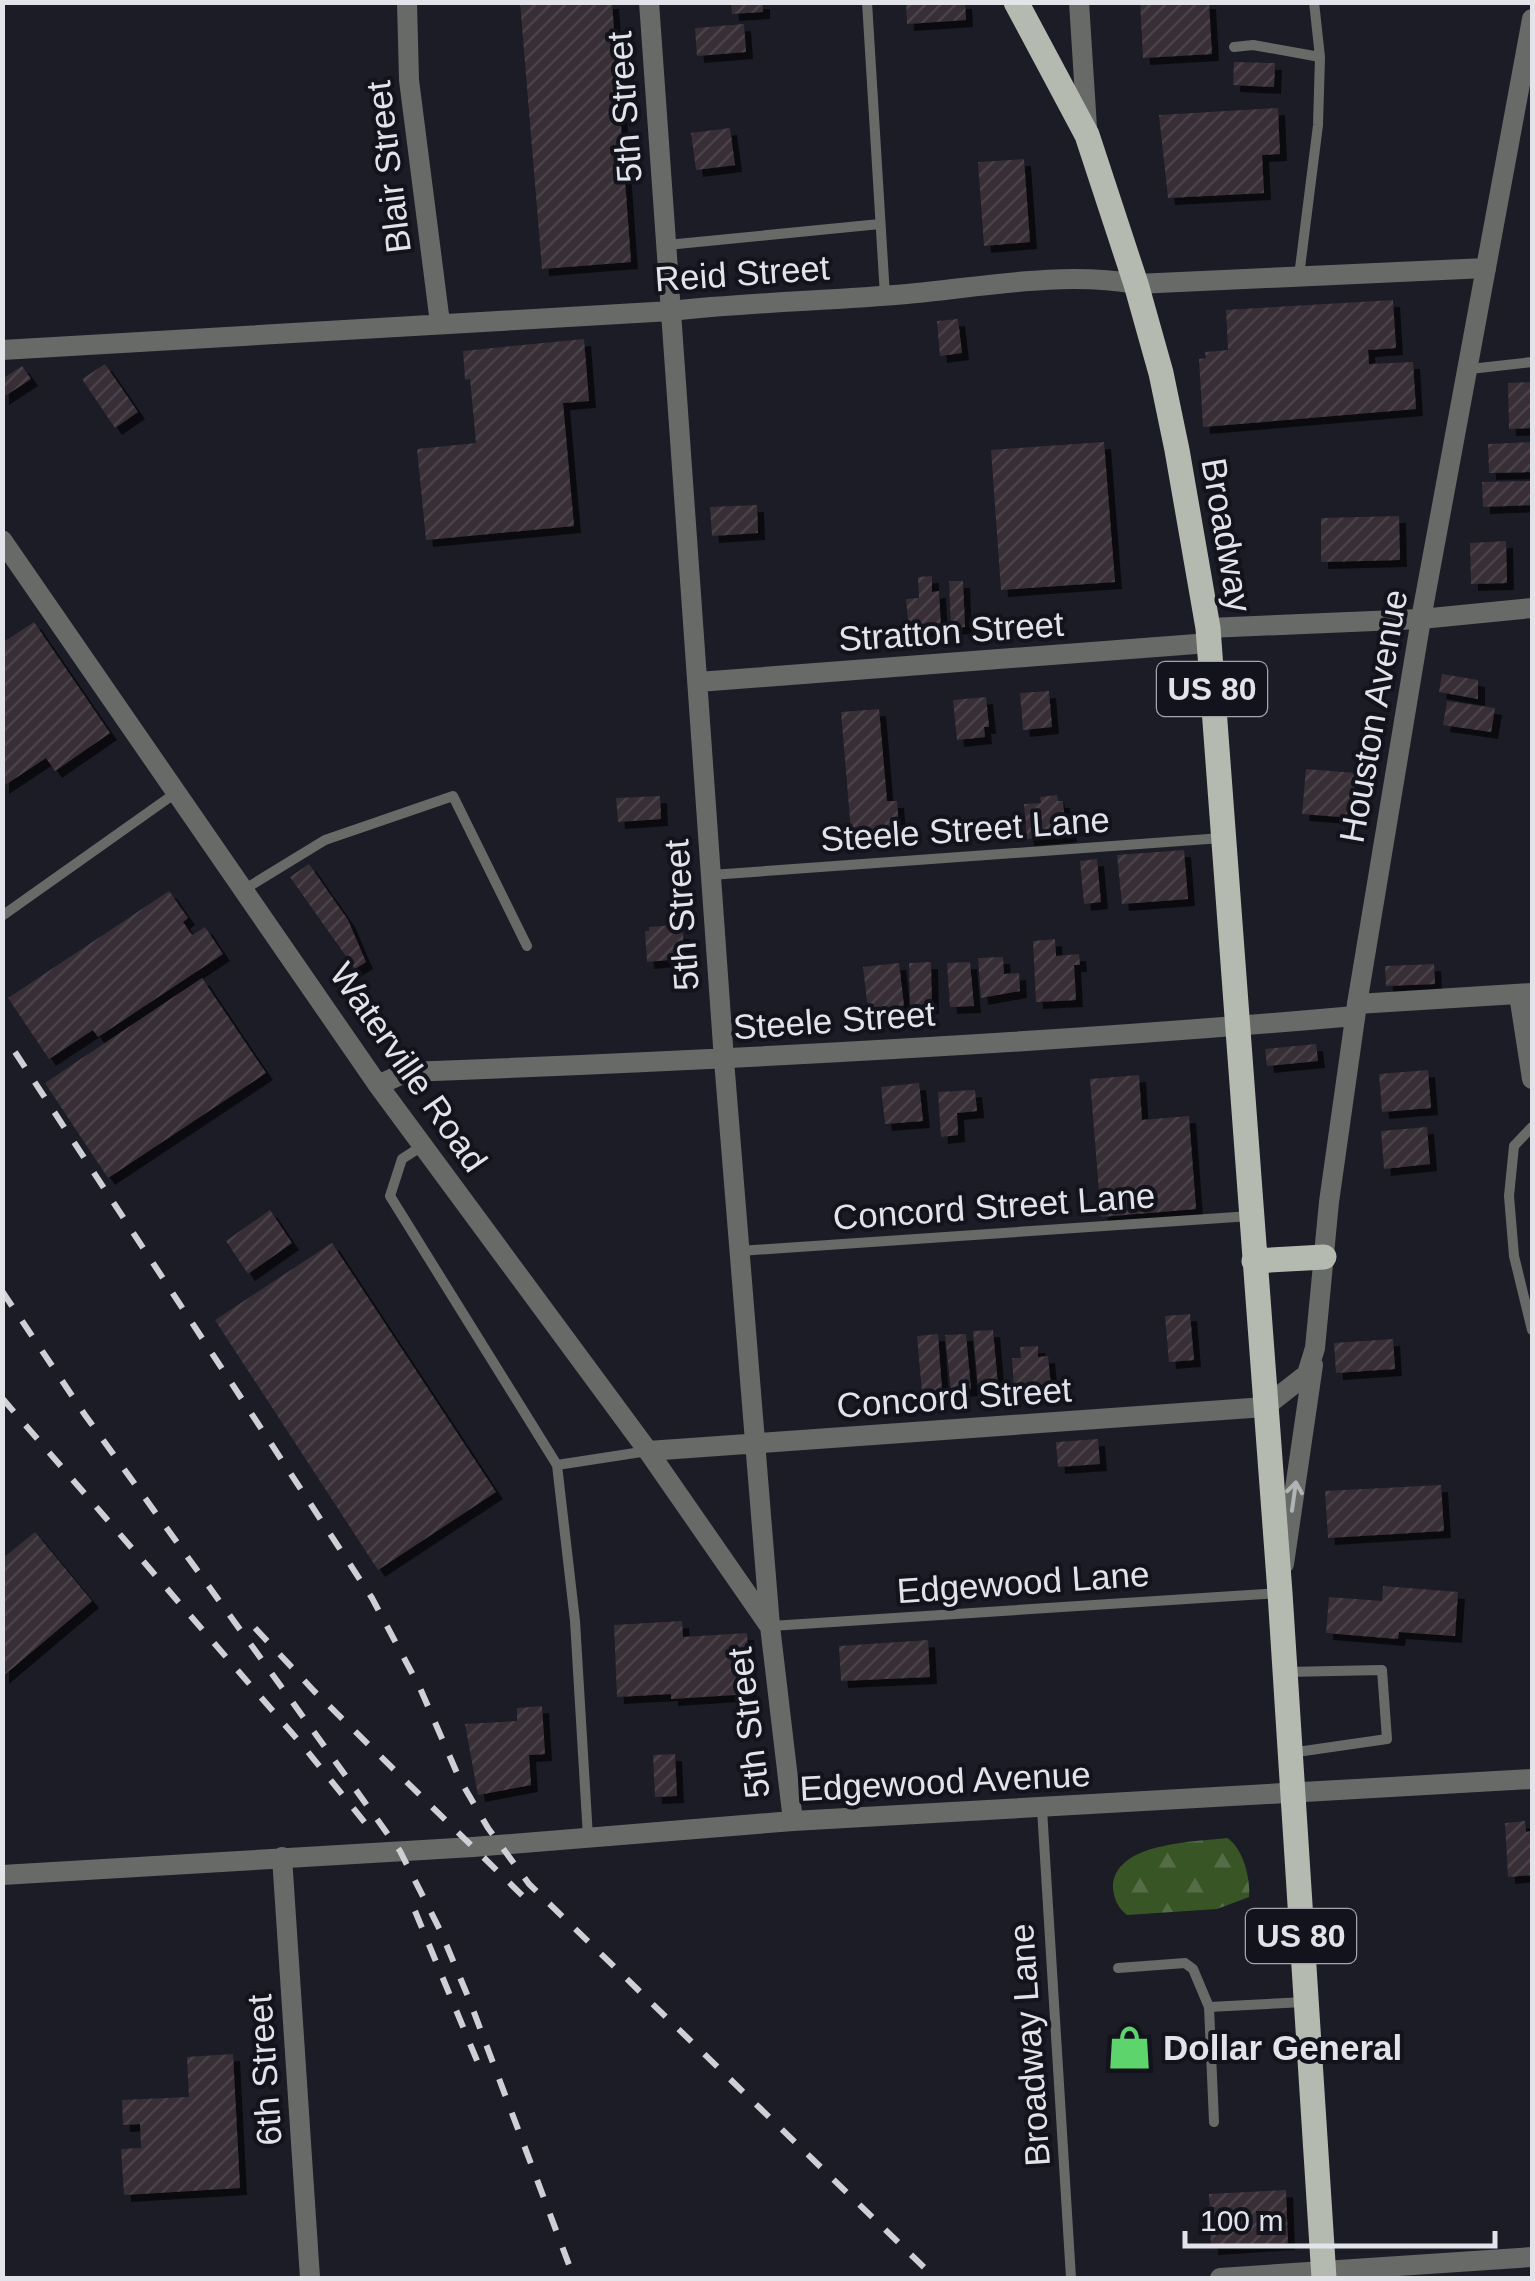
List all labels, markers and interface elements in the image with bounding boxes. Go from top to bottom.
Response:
street label: 5th Street [599,30,649,184]
street label: Blair Street [358,78,418,255]
street label: Reid Street [653,247,831,299]
street label: Broadway [1194,455,1260,616]
street label: Houston Avenue [1332,586,1414,846]
street label: Stratton Street [837,604,1065,658]
road number: US 80 [1157,662,1267,716]
street label: Steele Street Lane [819,799,1111,859]
street label: 5th Street [656,838,706,992]
street label: Waterville Road [323,955,495,1179]
street label: Steele Street [732,993,937,1047]
street label: Concord Street Lane [832,1175,1156,1237]
street label: Concord Street [835,1369,1073,1425]
one-way arrow [1286,1481,1304,1513]
street label: Edgewood Lane [895,1554,1151,1610]
street label: 5th Street [719,1645,777,1801]
street label: Edgewood Avenue [799,1754,1091,1808]
road number: US 80 [1246,1909,1356,1963]
street label: Broadway Lane [1001,1922,1057,2168]
street label: 6th Street [239,1993,289,2147]
shop icon: Dollar General [1106,2023,1154,2071]
place label: Dollar General [1163,2028,1402,2067]
scale bar [1185,2186,1495,2248]
text: 100 m [1200,2204,1283,2237]

